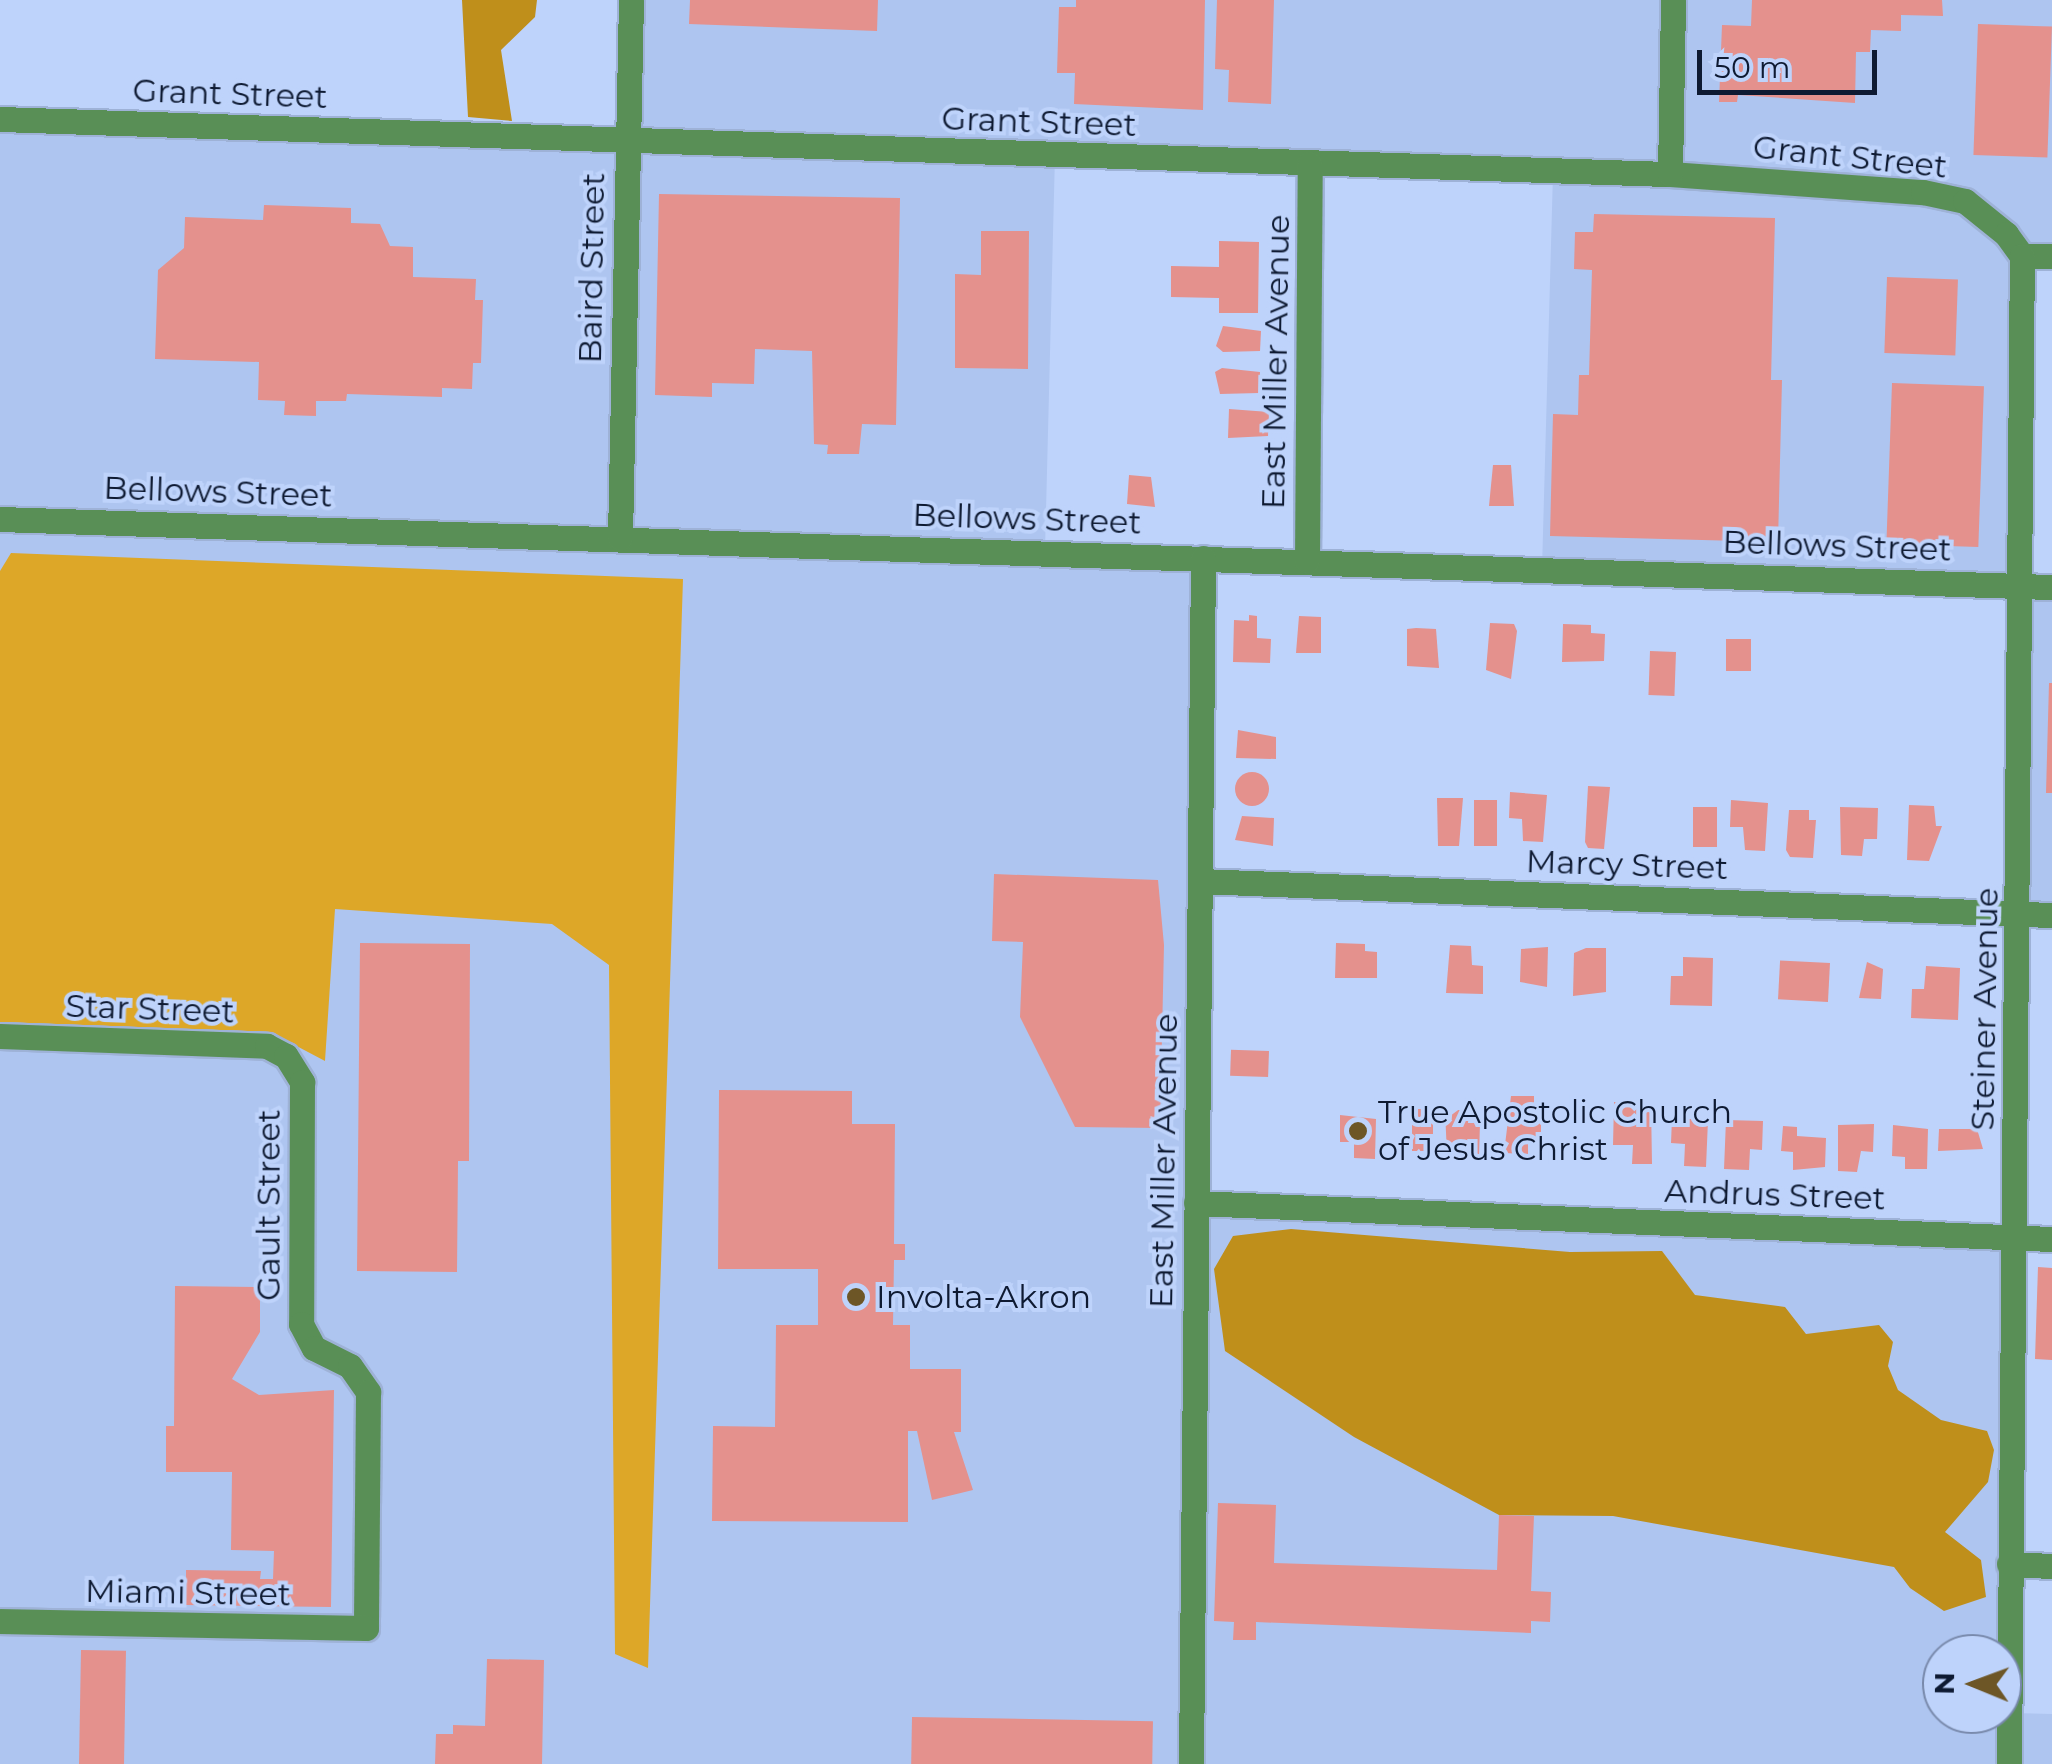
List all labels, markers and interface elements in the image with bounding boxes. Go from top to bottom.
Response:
scale bar [1702,30,1882,92]
text: 50 m [1714,49,1791,86]
street label: Grant Street [132,71,328,117]
street label: Grant Street [941,99,1137,145]
street label: Grant Street [1751,128,1949,186]
street label: Baird Street [571,172,613,364]
street label: East Miller Avenue [1254,214,1298,510]
street label: Bellows Street [103,469,333,515]
street label: Bellows Street [912,496,1142,542]
street label: Bellows Street [1722,523,1952,569]
street label: Marcy Street [1525,842,1729,888]
street label: Steiner Avenue [1964,887,2006,1131]
street label: Star Street [65,987,235,1031]
street label: East Miller Avenue [1142,1013,1186,1309]
place label: True Apostolic Church of Jesus Christ [1378,1094,1732,1169]
street label: Gault Street [250,1109,288,1301]
marker: True Apostolic Church of Jesus Christ [1347,1120,1369,1142]
street label: Andrus Street [1664,1172,1886,1218]
place label: Involta-Akron [876,1278,1091,1316]
marker: Involta-Akron [845,1286,867,1308]
street label: Miami Street [85,1572,291,1614]
north arrow [1922,1634,2022,1734]
text: N [1927,1672,1961,1695]

